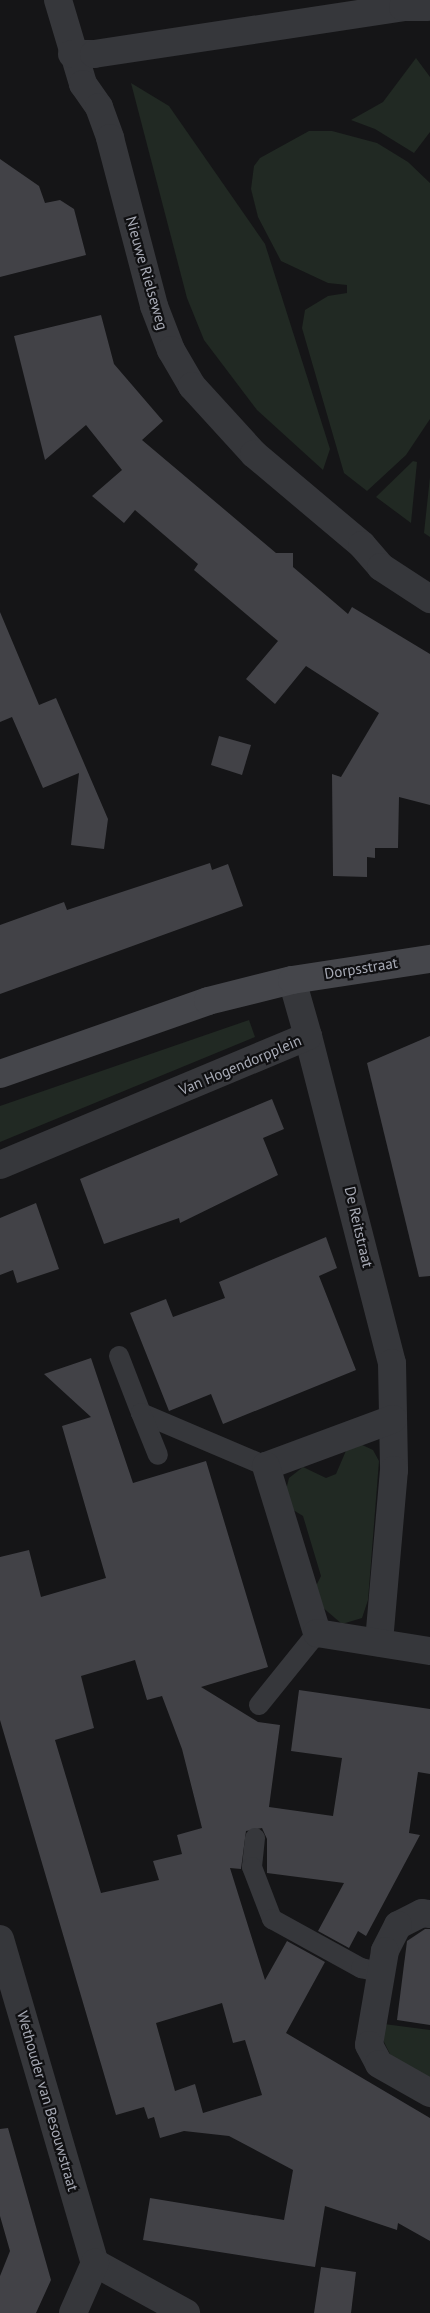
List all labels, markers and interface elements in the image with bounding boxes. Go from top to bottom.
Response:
street label: Nieuwe Rielseweg [122,214,172,332]
street label: Dorpsstraat [323,953,399,983]
street label: Van Hogendorpplein [176,1031,304,1099]
street label: De Reitstraat [341,1185,377,1269]
street label: Wethouder van Besouwstraat [14,2009,82,2193]

